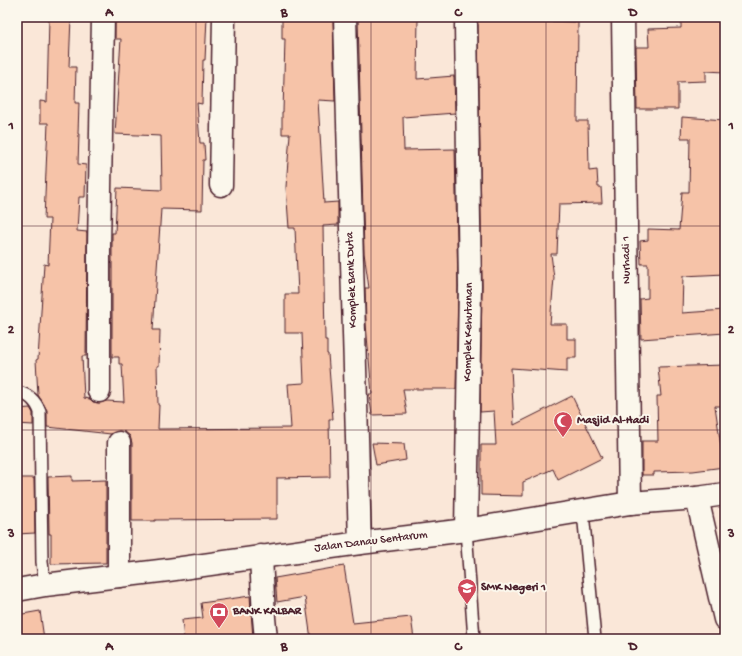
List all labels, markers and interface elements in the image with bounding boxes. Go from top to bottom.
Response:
text: A [104,6,114,21]
text: B [280,6,289,21]
text: C [453,6,463,21]
text: D [628,6,638,21]
text: 1 [7,119,14,134]
text: 1 [727,119,734,134]
street label: Komplek Bank Duta [343,231,361,328]
street label: Nurhadi 1 [620,236,634,284]
street label: Komplek Kehutanan [461,282,477,382]
text: 2 [8,323,15,338]
text: 2 [728,323,735,338]
mosque icon: Masjid Al-Hadi [552,410,574,438]
place label: Masjid Al-Hadi [577,414,649,428]
text: 3 [7,527,15,542]
text: 3 [727,527,735,542]
street label: Jalan Danau Sentarum [314,528,429,556]
school or university icon: SMK Negeri 1 [456,577,478,605]
place label: SMK Negeri 1 [481,581,546,595]
bank icon: BANK KALBAR [208,601,230,629]
place label: BANK KALBAR [232,605,302,619]
text: A [104,640,114,655]
text: B [280,640,289,655]
text: C [453,640,463,655]
text: D [628,640,638,655]

